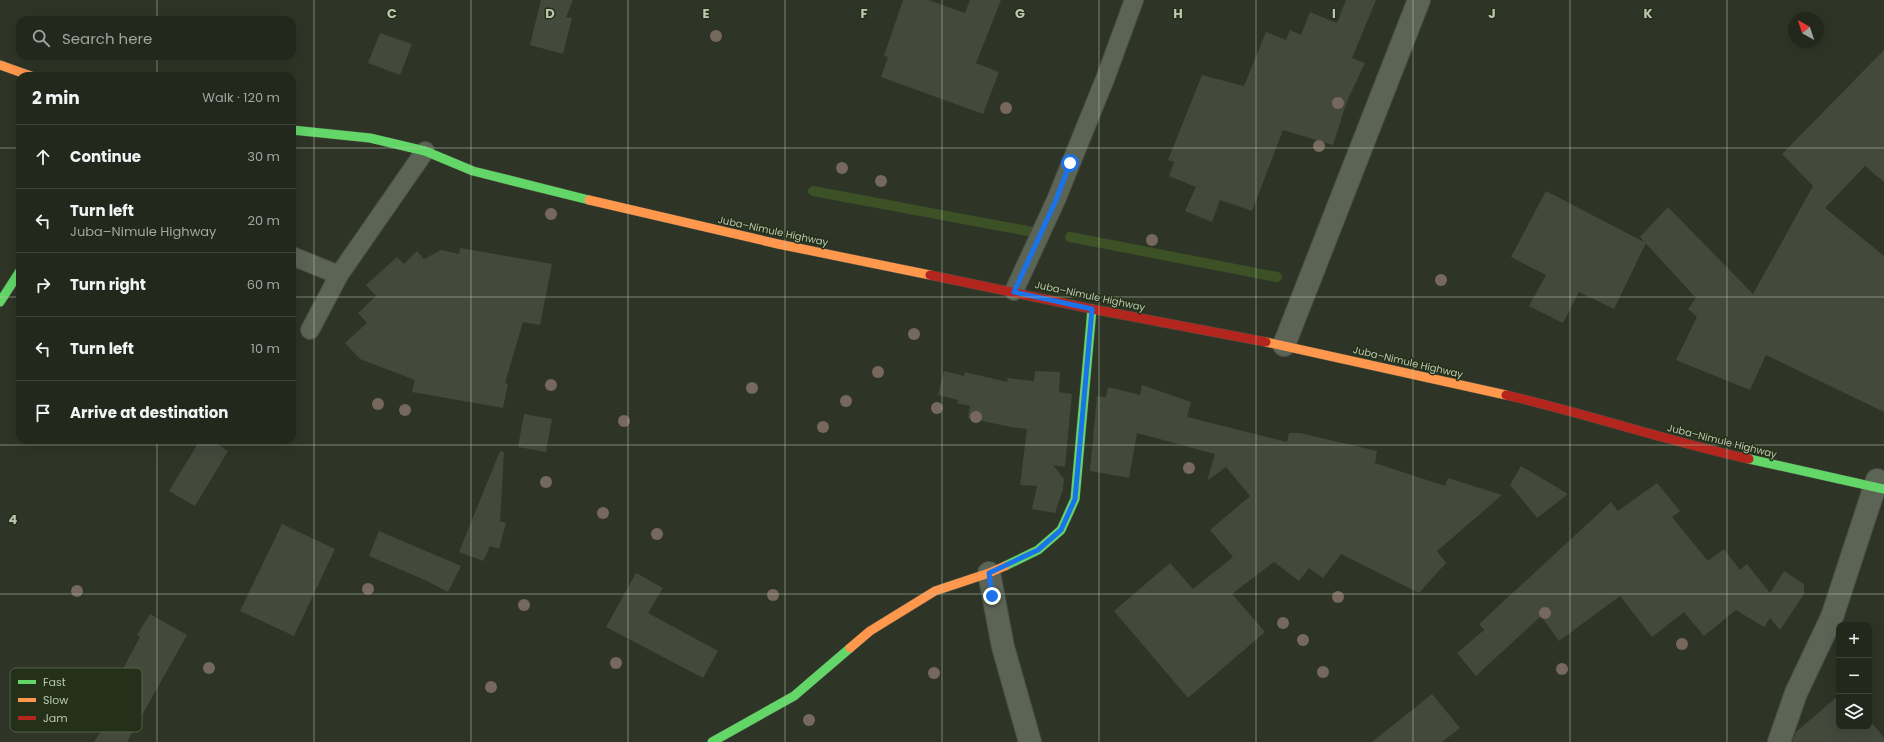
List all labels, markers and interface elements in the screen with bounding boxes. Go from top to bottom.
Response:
text: C [387,4,397,23]
text: D [545,4,555,23]
text: E [702,4,710,23]
text: F [860,4,868,23]
text: G [1015,4,1025,23]
text: H [1173,4,1183,23]
text: I [1332,4,1336,23]
text: J [1488,4,1496,23]
text: K [1643,4,1653,23]
north arrow [1788,12,1824,48]
search box [16,16,296,60]
icon: search [30,27,52,49]
text: Search here [62,28,152,49]
text: 2 min [32,86,80,110]
text: Walk · 120 m [202,88,280,107]
icon: ahead [32,146,54,168]
text: Continue [70,146,141,167]
text: 30 m [247,147,280,166]
route start [1061,154,1079,172]
text: Turn left [70,200,134,221]
icon: left [32,210,54,232]
text: 20 m [247,211,280,230]
street label: Juba–Nimule Highway [716,212,830,250]
text: Juba–Nimule Highway [70,222,216,241]
icon: right [32,274,54,296]
text: Turn right [70,274,146,295]
text: 60 m [247,275,280,294]
street label: Juba–Nimule Highway [1033,277,1147,315]
icon: left [32,338,54,360]
text: Turn left [70,338,134,359]
text: 10 m [251,339,280,358]
street label: Juba–Nimule Highway [1351,342,1465,382]
icon: arrive [32,402,54,424]
text: Arrive at destination [70,402,228,423]
street label: Juba–Nimule Highway [1666,420,1779,462]
text: 4 [9,510,18,529]
route end [983,587,1001,605]
map controls [1836,622,1872,730]
button: + [1836,622,1872,658]
button: − [1836,658,1872,694]
legend [10,668,142,732]
text: Fast [43,674,66,690]
text: Slow [43,692,68,708]
button: layers [1836,694,1872,730]
text: Jam [43,710,68,726]

